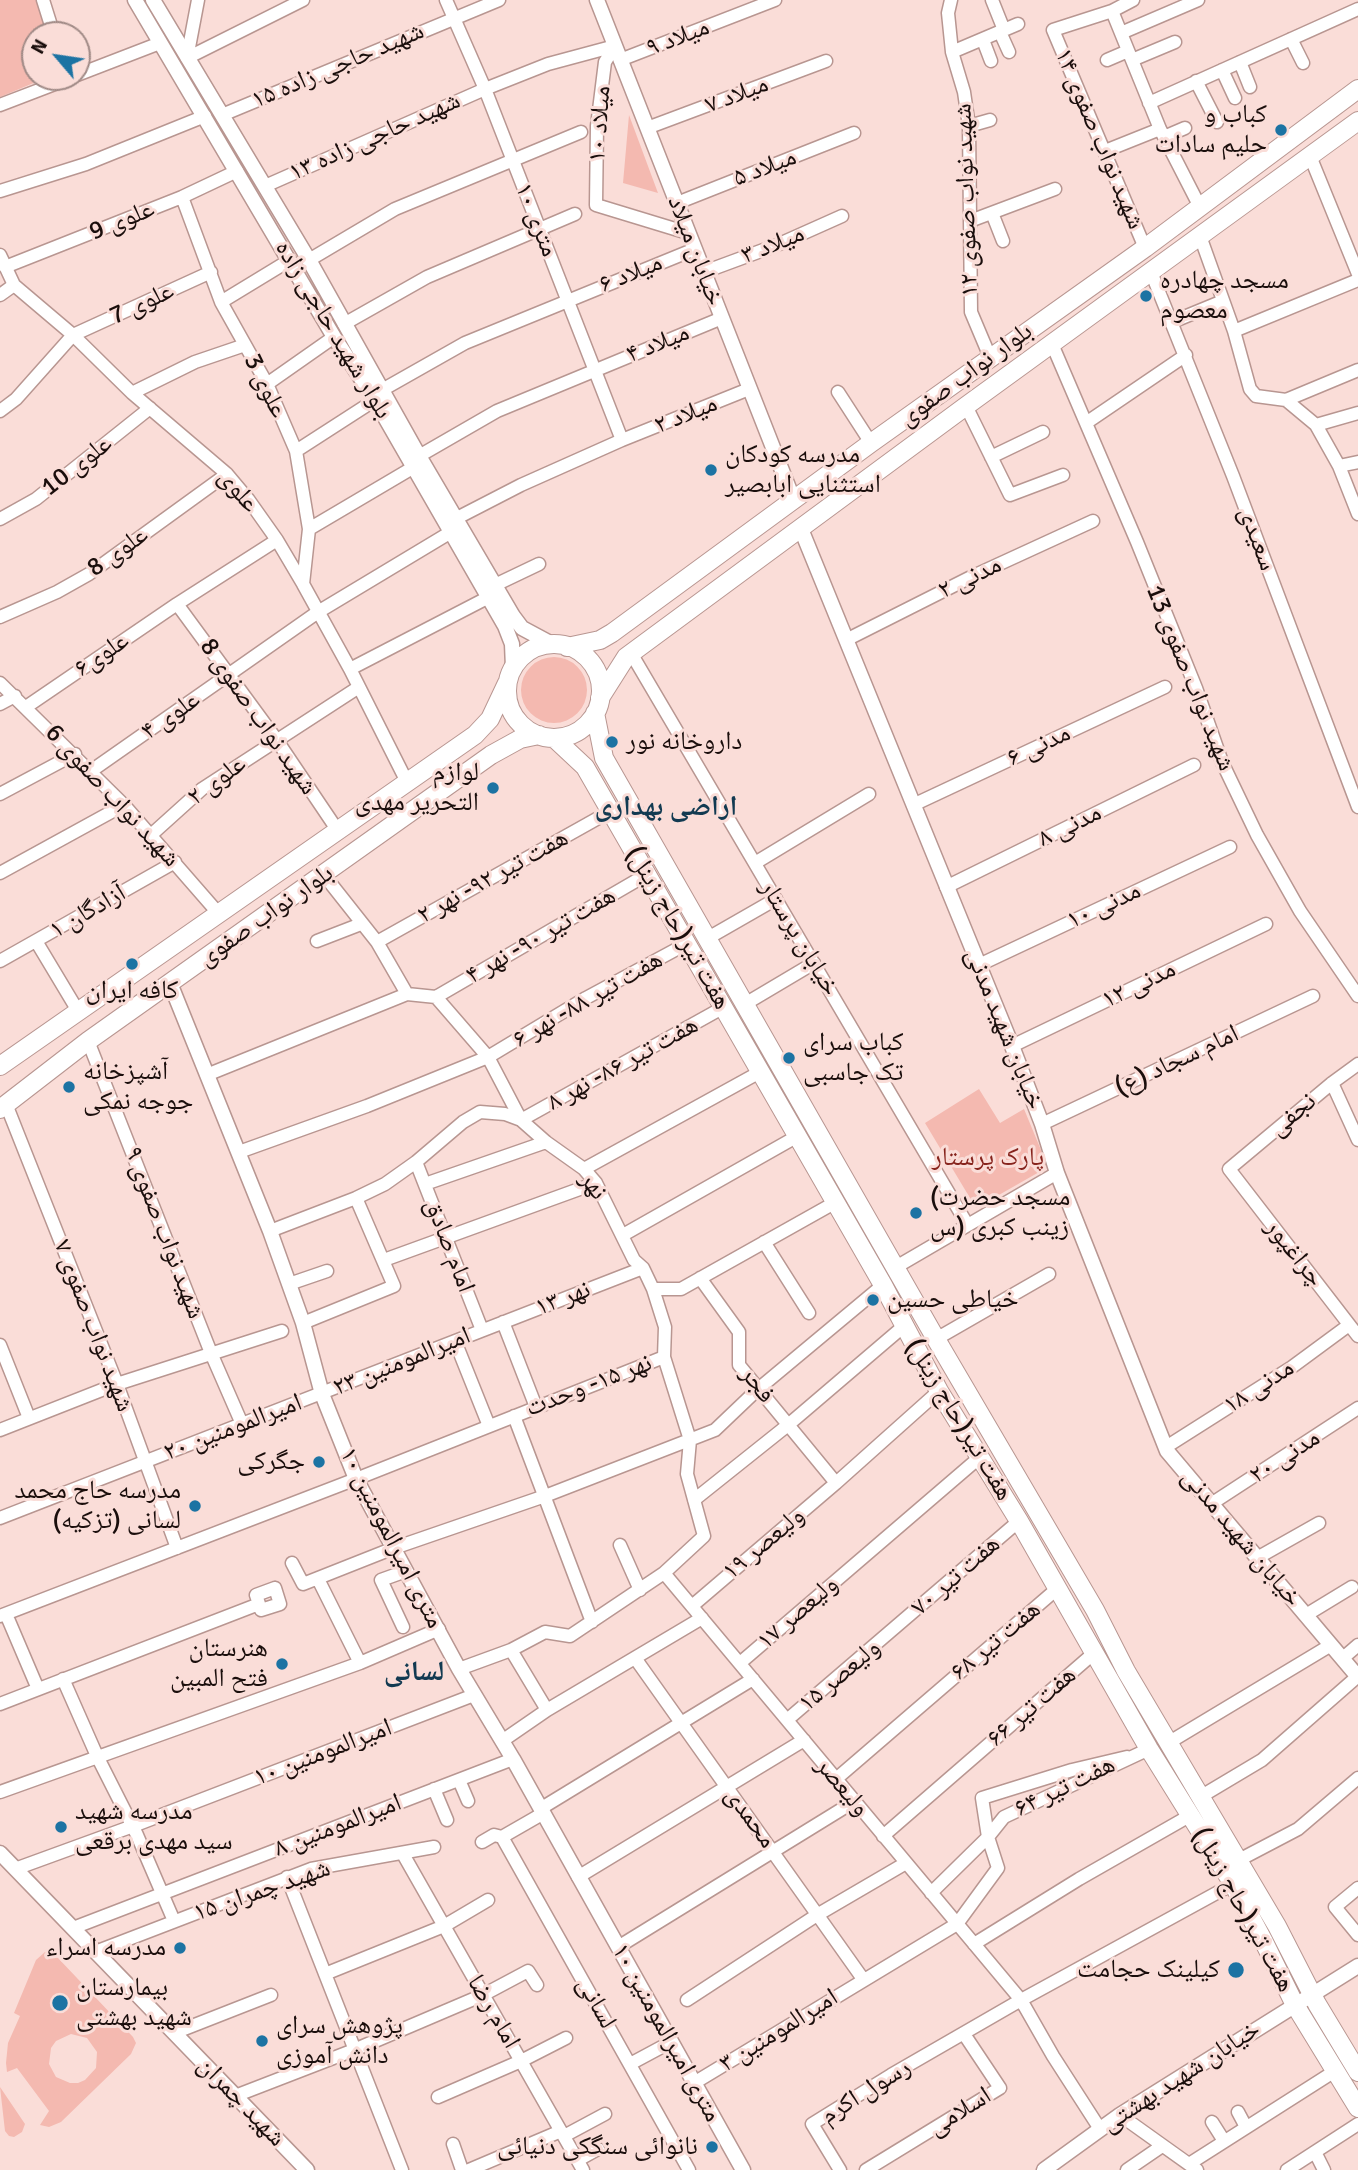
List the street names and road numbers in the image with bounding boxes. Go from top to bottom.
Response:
street label: میلاد ۹ [642,12,714,64]
street label: شهید حاجی زاده ۱۵ [247,16,429,116]
street label: شهید نواب صفوی ۱۴ [1047,44,1151,234]
street label: میلاد ۷ [701,69,773,121]
street label: شهید حاجی زاده ۱۳ [284,85,466,189]
street label: میلاد ۱۰ [582,85,618,163]
street label: شهید نواب صفوی ۱۲ [948,103,986,297]
street label: میلاد ۵ [729,142,801,194]
street label: ۱۰ متری [507,179,565,261]
street label: خیابان میلاد [660,192,730,310]
street label: علوی 9 [85,194,159,248]
street label: میلاد ۳ [737,218,809,272]
street label: بلوار شهید حاجی زاده [267,235,399,425]
street label: میلاد ۶ [595,247,667,301]
street label: علوی 7 [105,276,179,332]
street label: بلوار نواب صفوی [893,316,1039,434]
street label: میلاد ۴ [622,317,694,371]
street label: علوی 3 [236,349,294,423]
street label: میلاد ۲ [650,388,722,442]
street label: علوی 10 [35,429,119,503]
street label: علوی [211,463,265,519]
street label: سعیدی [1231,503,1283,575]
street label: علوی 8 [81,520,155,584]
street label: مدنی ۲ [933,549,1007,607]
street label: شهید نواب صفوی 13 [1138,580,1242,776]
street label: علوی۶ [69,625,135,685]
street label: شهید نواب صفوی 8 [192,633,324,801]
street label: علوی ۴ [135,685,207,747]
street label: شهید نواب صفوی 6 [38,718,186,874]
street label: مدنی ۶ [1002,718,1076,774]
street label: علوی ۲ [182,749,252,813]
street label: مدنی ۸ [1033,797,1107,855]
street label: هفت تیر ۹۲- نهر ۲ [412,823,574,931]
street label: هفت تیر(حاج زینل) [619,841,737,1015]
street label: بلوار نواب صفوی [192,858,340,974]
street label: خیابان پرستار [752,874,846,1002]
street label: مدنی ۱۰ [1062,875,1146,937]
street label: آزادگان ۱ [44,878,132,946]
street label: هفت تیر ۹۰- نهر ۴ [461,881,621,991]
street label: خیابان شهید مدنی [958,944,1050,1114]
street label: هفت تیر ۸۸- نهر ۶ [508,945,668,1055]
street label: مدنی ۱۲ [1097,954,1181,1016]
street label: هفت تیر ۸۶- نهر ۸ [542,1010,704,1118]
street label: امام سجاد (ع) [1110,1019,1244,1103]
street label: نجفی [1263,1086,1323,1144]
street label: شهید نواب صفوی ۹ [117,1143,211,1323]
street label: نهر [572,1166,614,1206]
street label: امام صادق [417,1195,481,1297]
street label: چراغپور [1258,1213,1330,1293]
street label: شهید نواب صفوی ۷ [46,1236,140,1416]
street label: نهر ۱۳ [531,1274,595,1324]
street label: امیرالمومنین ۲۳ [329,1320,475,1404]
street label: هفت تیر(حاج زینل) [898,1333,1020,1507]
street label: نهر ۱۵- وحدت [522,1348,656,1424]
street label: مدنی ۱۸ [1218,1353,1300,1421]
street label: فجر [733,1360,781,1410]
street label: امیرالمومنین ۲۰ [159,1387,307,1469]
street label: مدنی ۲۰ [1244,1423,1326,1491]
street label: ۱۰ متری امیرالمومنین [332,1442,450,1634]
street label: خیابان شهید مدنی [1174,1463,1308,1613]
street label: ولیعصر ۱۹ [717,1501,811,1587]
street label: هفت تیر ۷۰ [905,1529,1007,1623]
street label: ولیعصر ۱۷ [751,1569,845,1657]
street label: هفت تیر ۶۸ [945,1594,1047,1688]
street label: ولیعصر ۱۵ [793,1633,887,1719]
street label: هفت تیر ۶۶ [981,1660,1083,1754]
street label: امیرالمومنین ۱۰ [249,1712,397,1794]
street label: هفت تیر ۶۴ [1010,1749,1120,1825]
street label: ولیعصر [808,1751,876,1823]
street label: محمدی [717,1781,783,1855]
street label: امیرالمومنین ۸ [270,1787,406,1865]
street label: هفت تیر(حاج زینل) [1185,1822,1301,1998]
street label: شهید چمران ۱۵ [189,1853,335,1929]
street label: ۱۰ متری امیرالمومنین [604,1938,728,2128]
street label: امام رضا [459,1970,527,2054]
street label: لسانی [569,1972,623,2034]
street label: امیرالمومنین ۳ [714,1982,844,2080]
street label: خیابان شهید بهشتی [1096,2014,1266,2140]
street label: شهید چمران [190,2050,292,2154]
street label: رسول اکرم [815,2052,917,2132]
street label: اسلامی [923,2081,997,2143]

